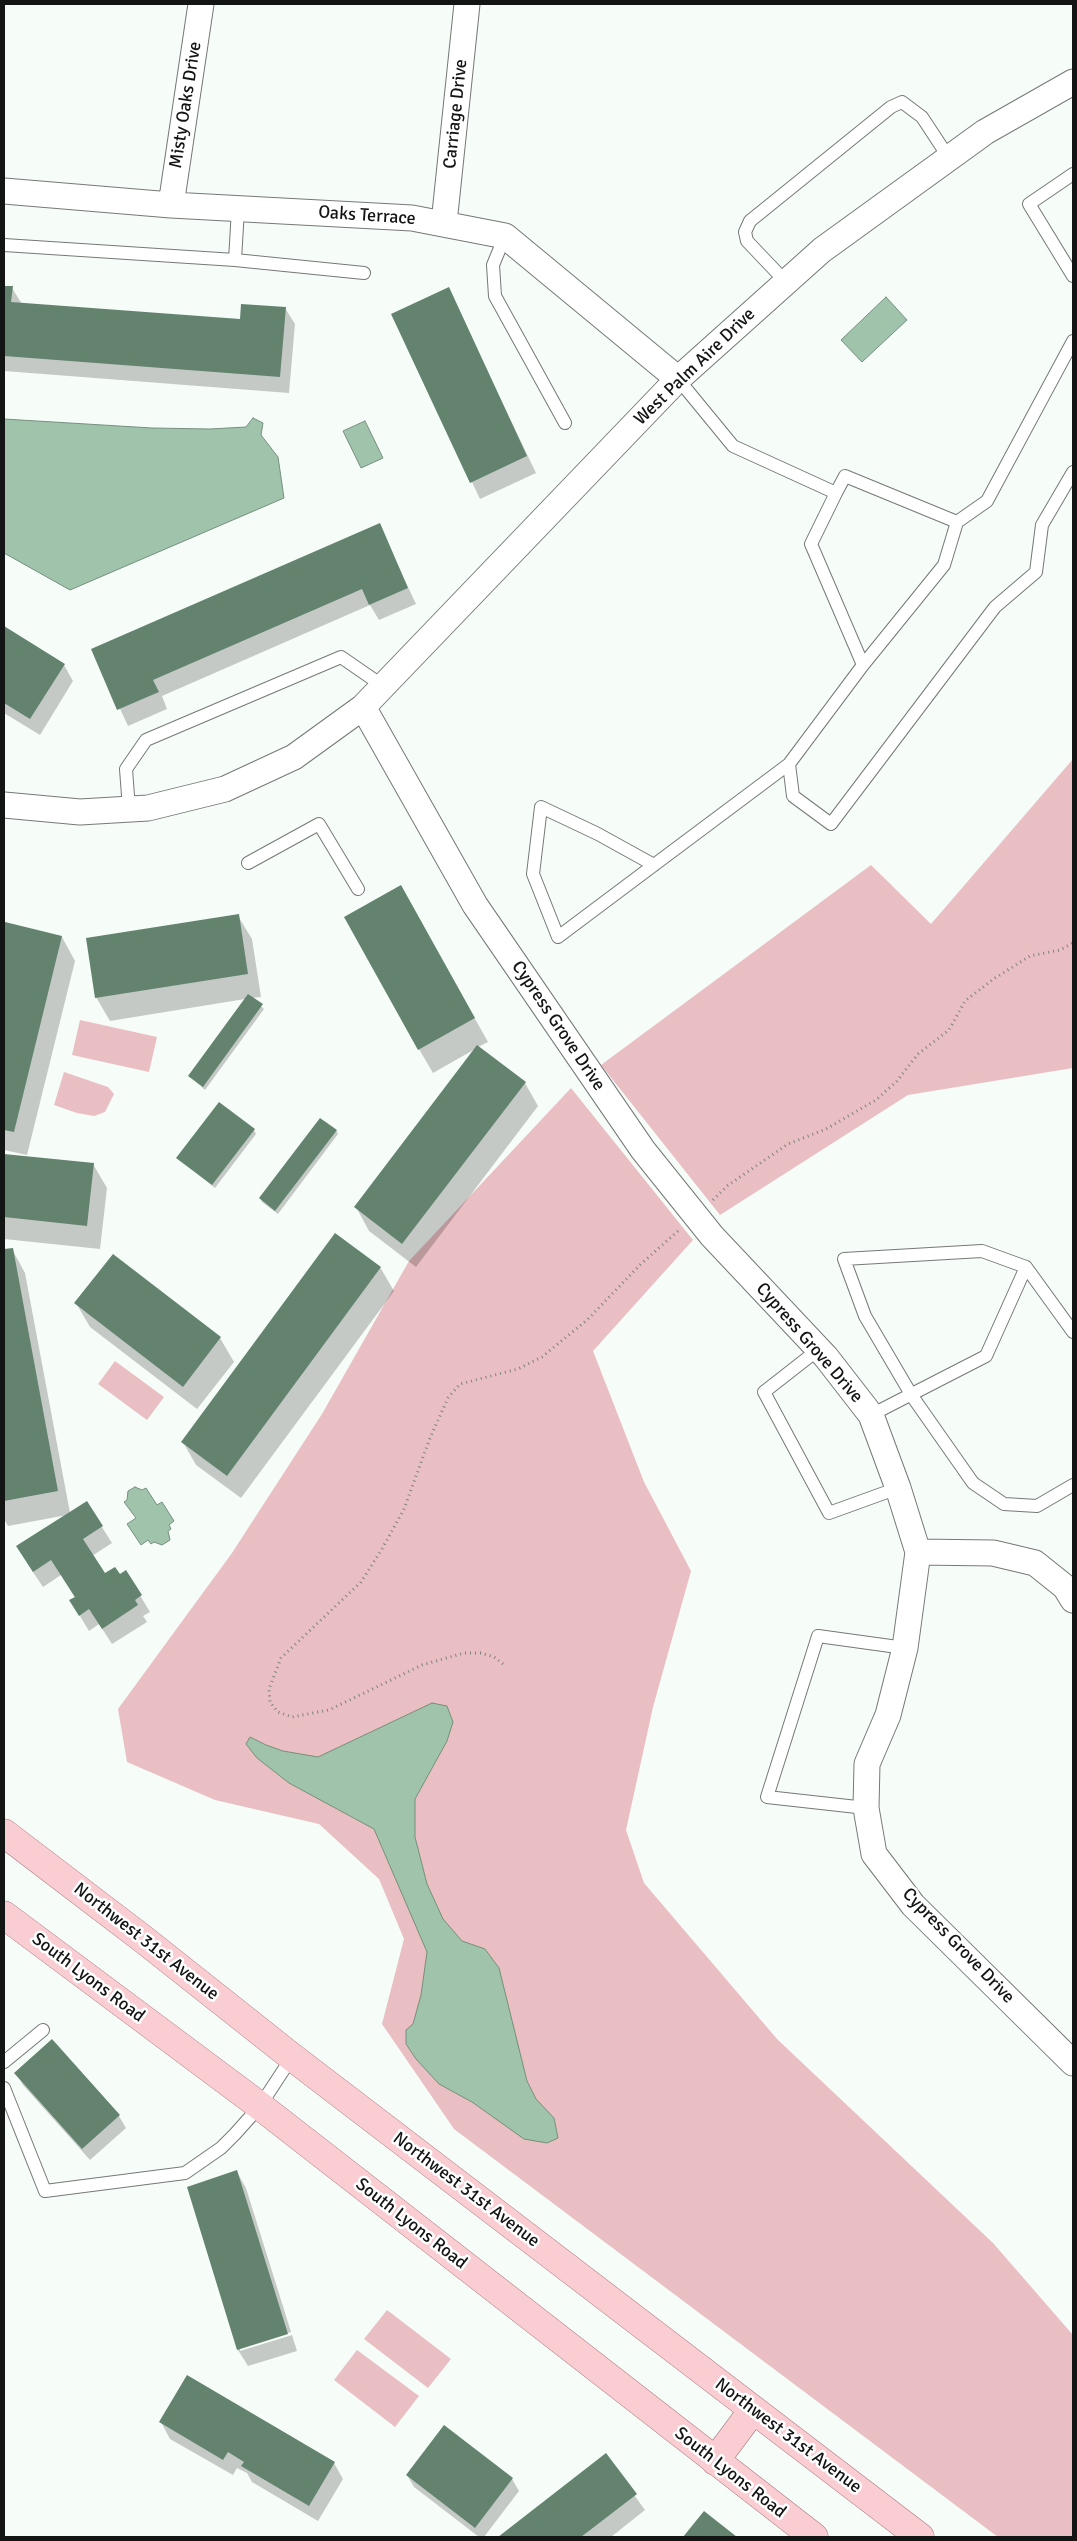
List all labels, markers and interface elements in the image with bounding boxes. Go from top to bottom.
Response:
street label: Misty Oaks Drive [165,40,207,170]
street label: Carriage Drive [440,58,472,170]
street label: Oaks Terrace [318,202,416,230]
street label: West Palm Aire Drive [630,304,760,430]
street label: Cypress Grove Drive [507,957,609,1095]
street label: Cypress Grove Drive [751,1279,867,1407]
street label: Northwest 31st Avenue [69,1879,223,2005]
street label: Cypress Grove Drive [897,1884,1019,2008]
street label: South Lyons Road [27,1929,149,2027]
street label: Northwest 31st Avenue [388,2128,544,2252]
street label: South Lyons Road [351,2174,471,2274]
street label: Northwest 31st Avenue [710,2374,866,2498]
street label: South Lyons Road [670,2423,790,2523]

